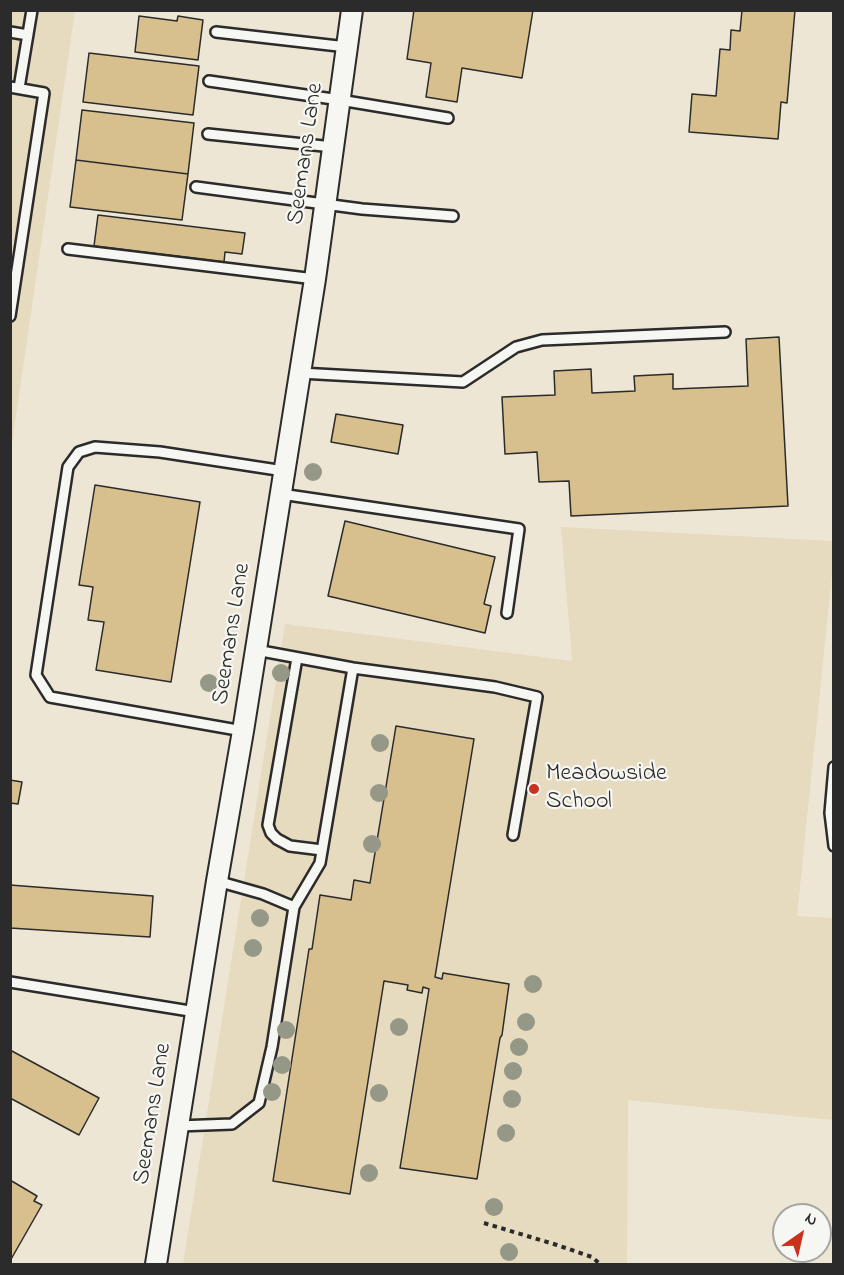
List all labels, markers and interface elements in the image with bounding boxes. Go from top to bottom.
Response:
street label: Seemans Lane [283,81,331,227]
street label: Seemans Lane [208,561,258,707]
place label: Meadowside School [546,761,667,817]
marker: Meadowside School [527,782,541,796]
street label: Seemans Lane [129,1041,179,1187]
north arrow [772,1203,832,1263]
text: N [800,1207,822,1233]

